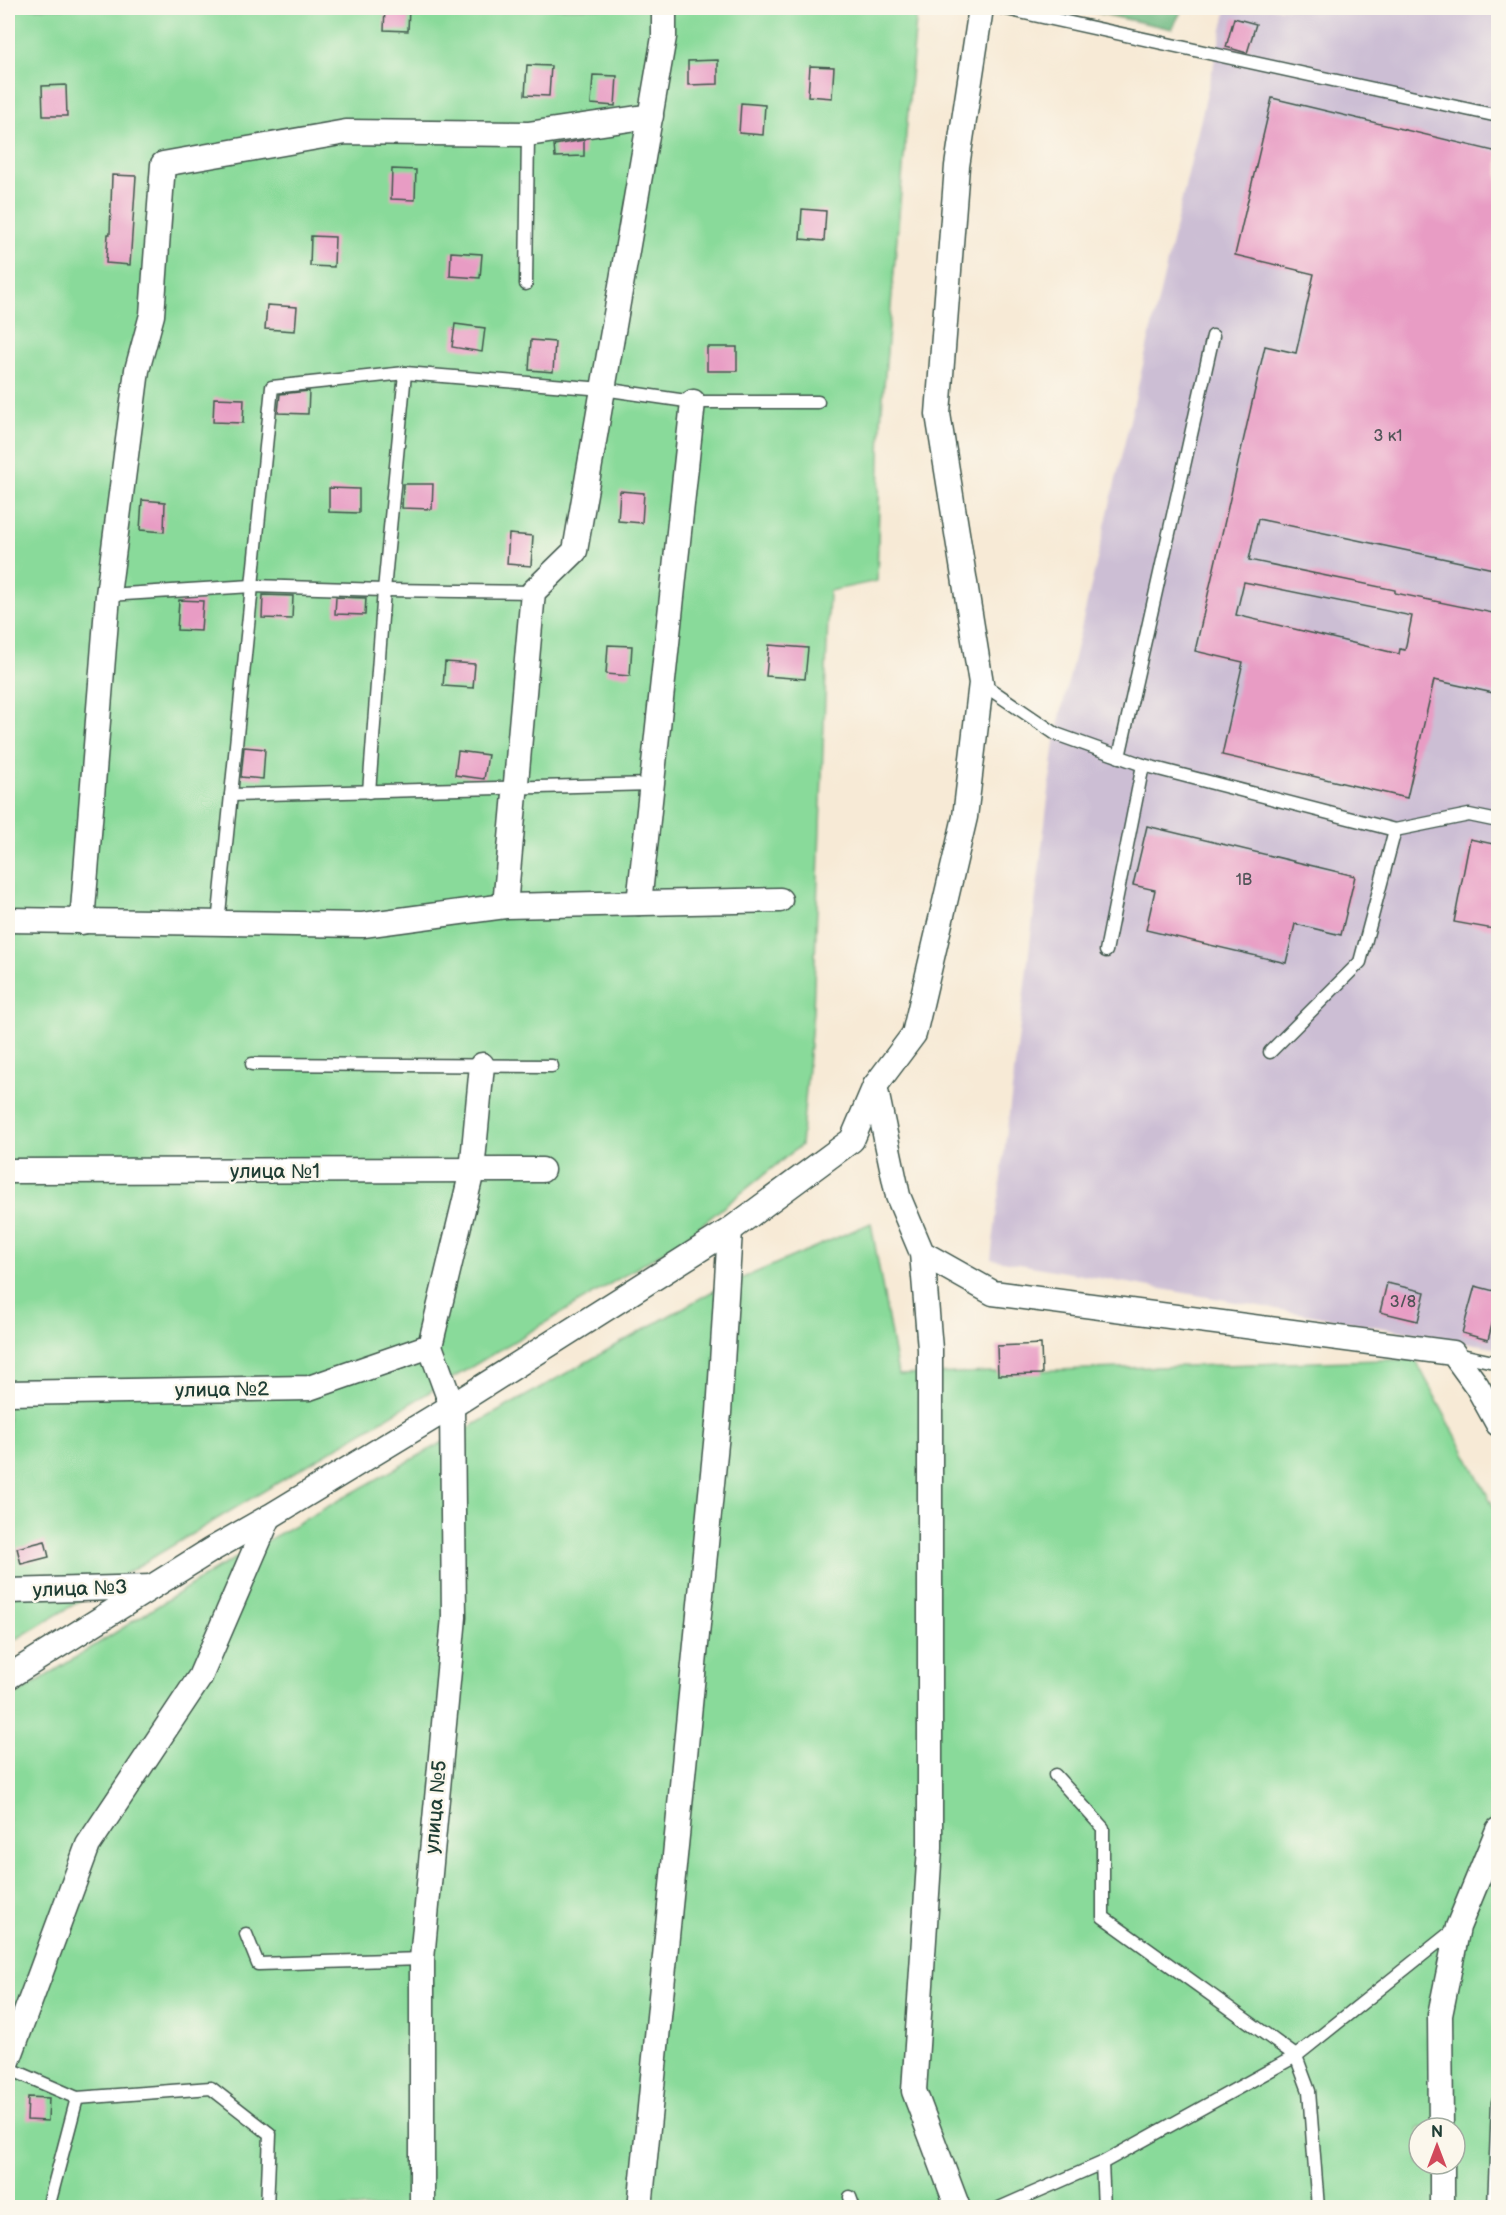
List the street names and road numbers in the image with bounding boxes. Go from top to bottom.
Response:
street label: улица №1 [230,1160,320,1184]
street label: улица №2 [175,1377,269,1403]
street label: улица №3 [32,1575,128,1603]
street label: улица №5 [420,1759,452,1855]

